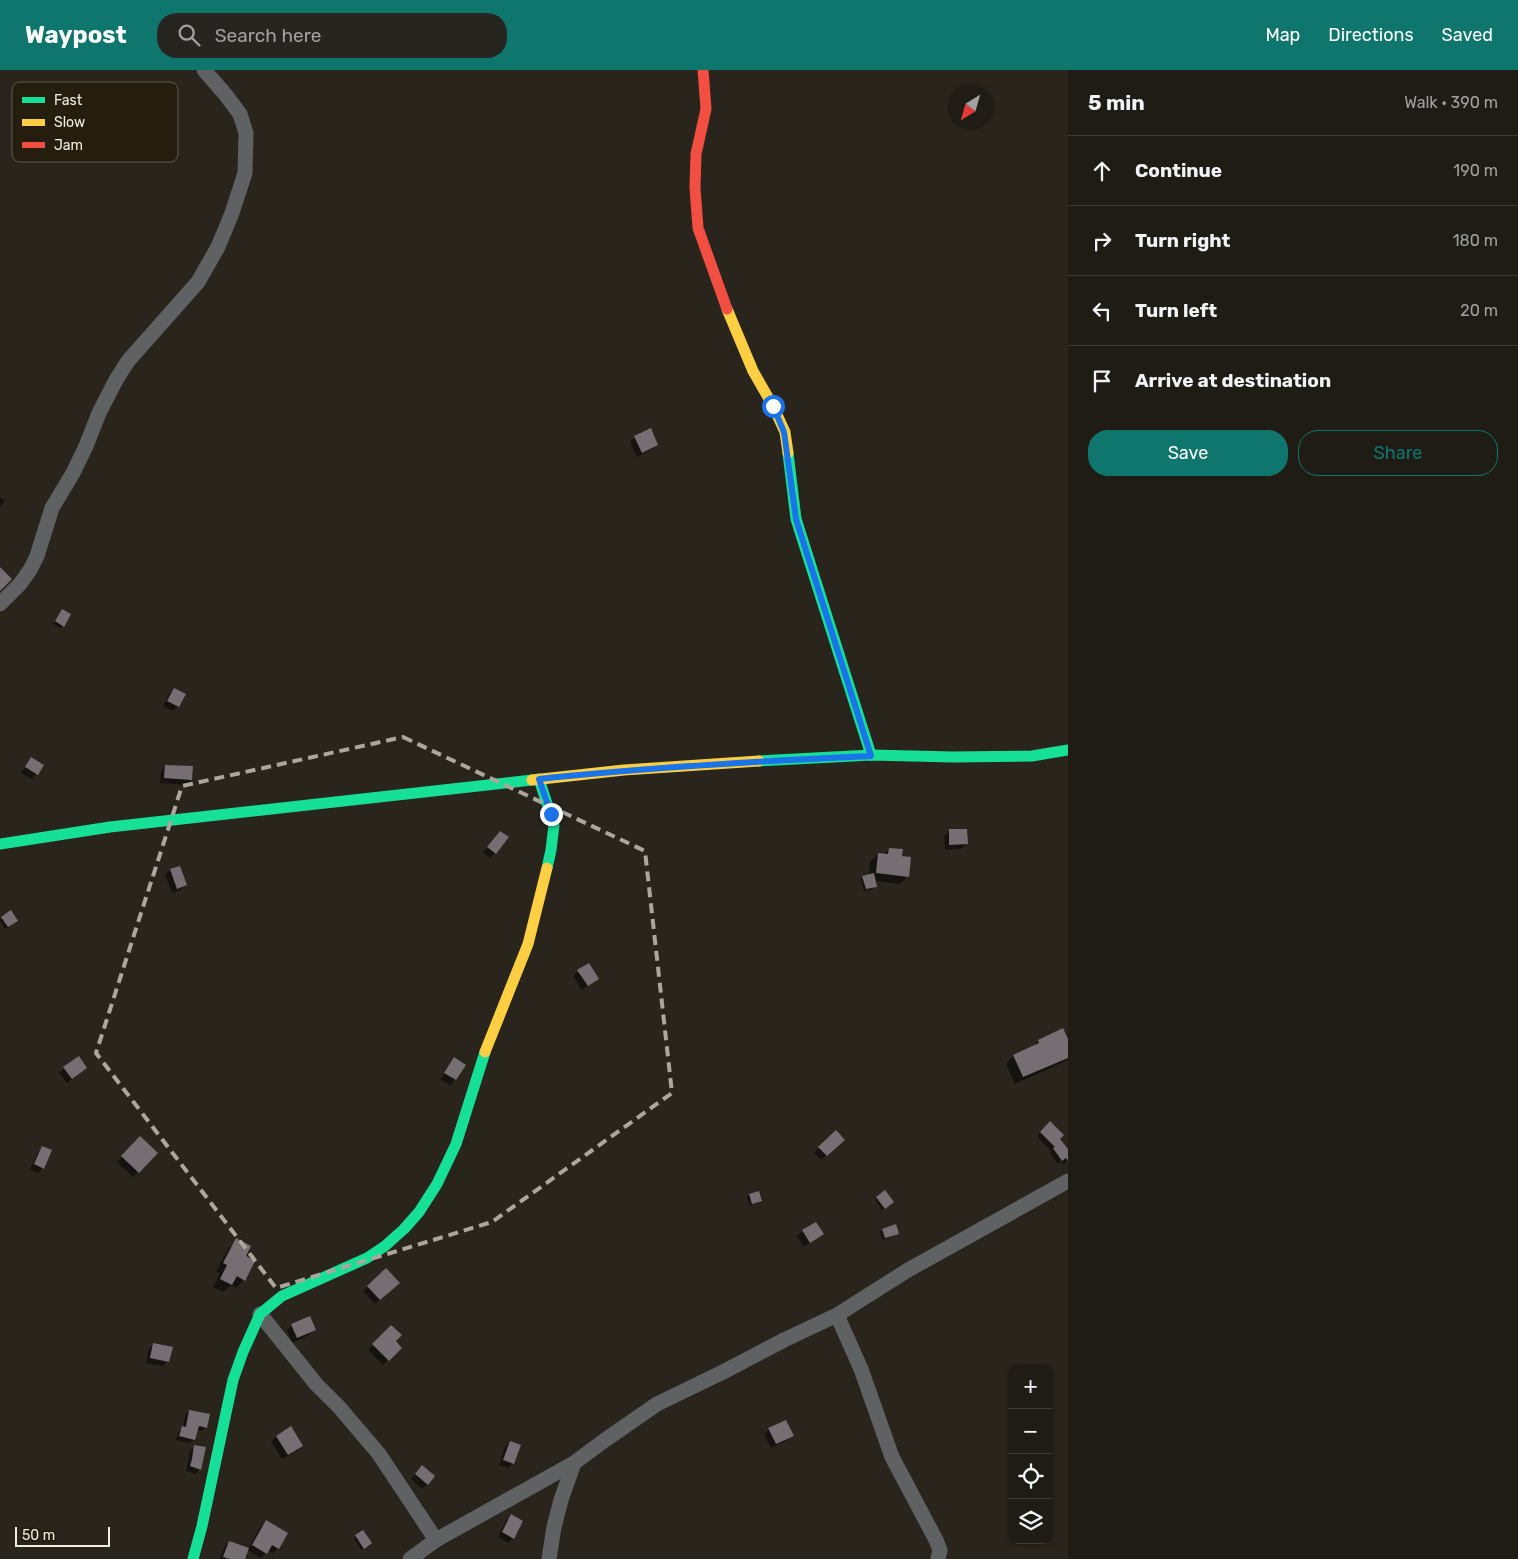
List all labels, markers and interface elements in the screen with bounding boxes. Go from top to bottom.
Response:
search box [157,13,507,58]
text: Waypost [25,21,127,49]
icon: search [175,21,203,49]
text: Search here [215,24,321,47]
text: Map [1265,24,1300,46]
text: Directions [1328,24,1414,46]
text: Saved [1442,24,1493,46]
legend [12,82,178,162]
north arrow [948,85,993,130]
text: 5 min [1088,90,1145,115]
text: Fast [54,92,83,109]
text: Walk · 390 m [1404,93,1498,112]
text: Slow [54,114,85,131]
text: Jam [54,137,83,154]
icon: ahead [1088,157,1116,185]
text: Continue [1135,159,1222,182]
text: 190 m [1453,161,1498,180]
icon: right [1088,227,1116,255]
text: Turn right [1135,229,1230,252]
text: 180 m [1453,231,1498,250]
icon: left [1088,297,1116,325]
text: Turn left [1135,299,1217,322]
text: 20 m [1460,301,1498,320]
icon: arrive [1088,367,1116,395]
text: Arrive at destination [1135,369,1331,392]
route start [762,395,785,418]
button: Save [1088,430,1288,476]
button: Share [1298,430,1498,476]
route end [540,803,563,826]
map controls [1008,1364,1053,1544]
button: + [1008,1364,1053,1409]
button: − [1008,1409,1053,1454]
button: locate [1008,1454,1053,1499]
button: layers [1008,1499,1053,1544]
scale bar [15,1524,110,1547]
text: 50 m [22,1527,55,1544]

